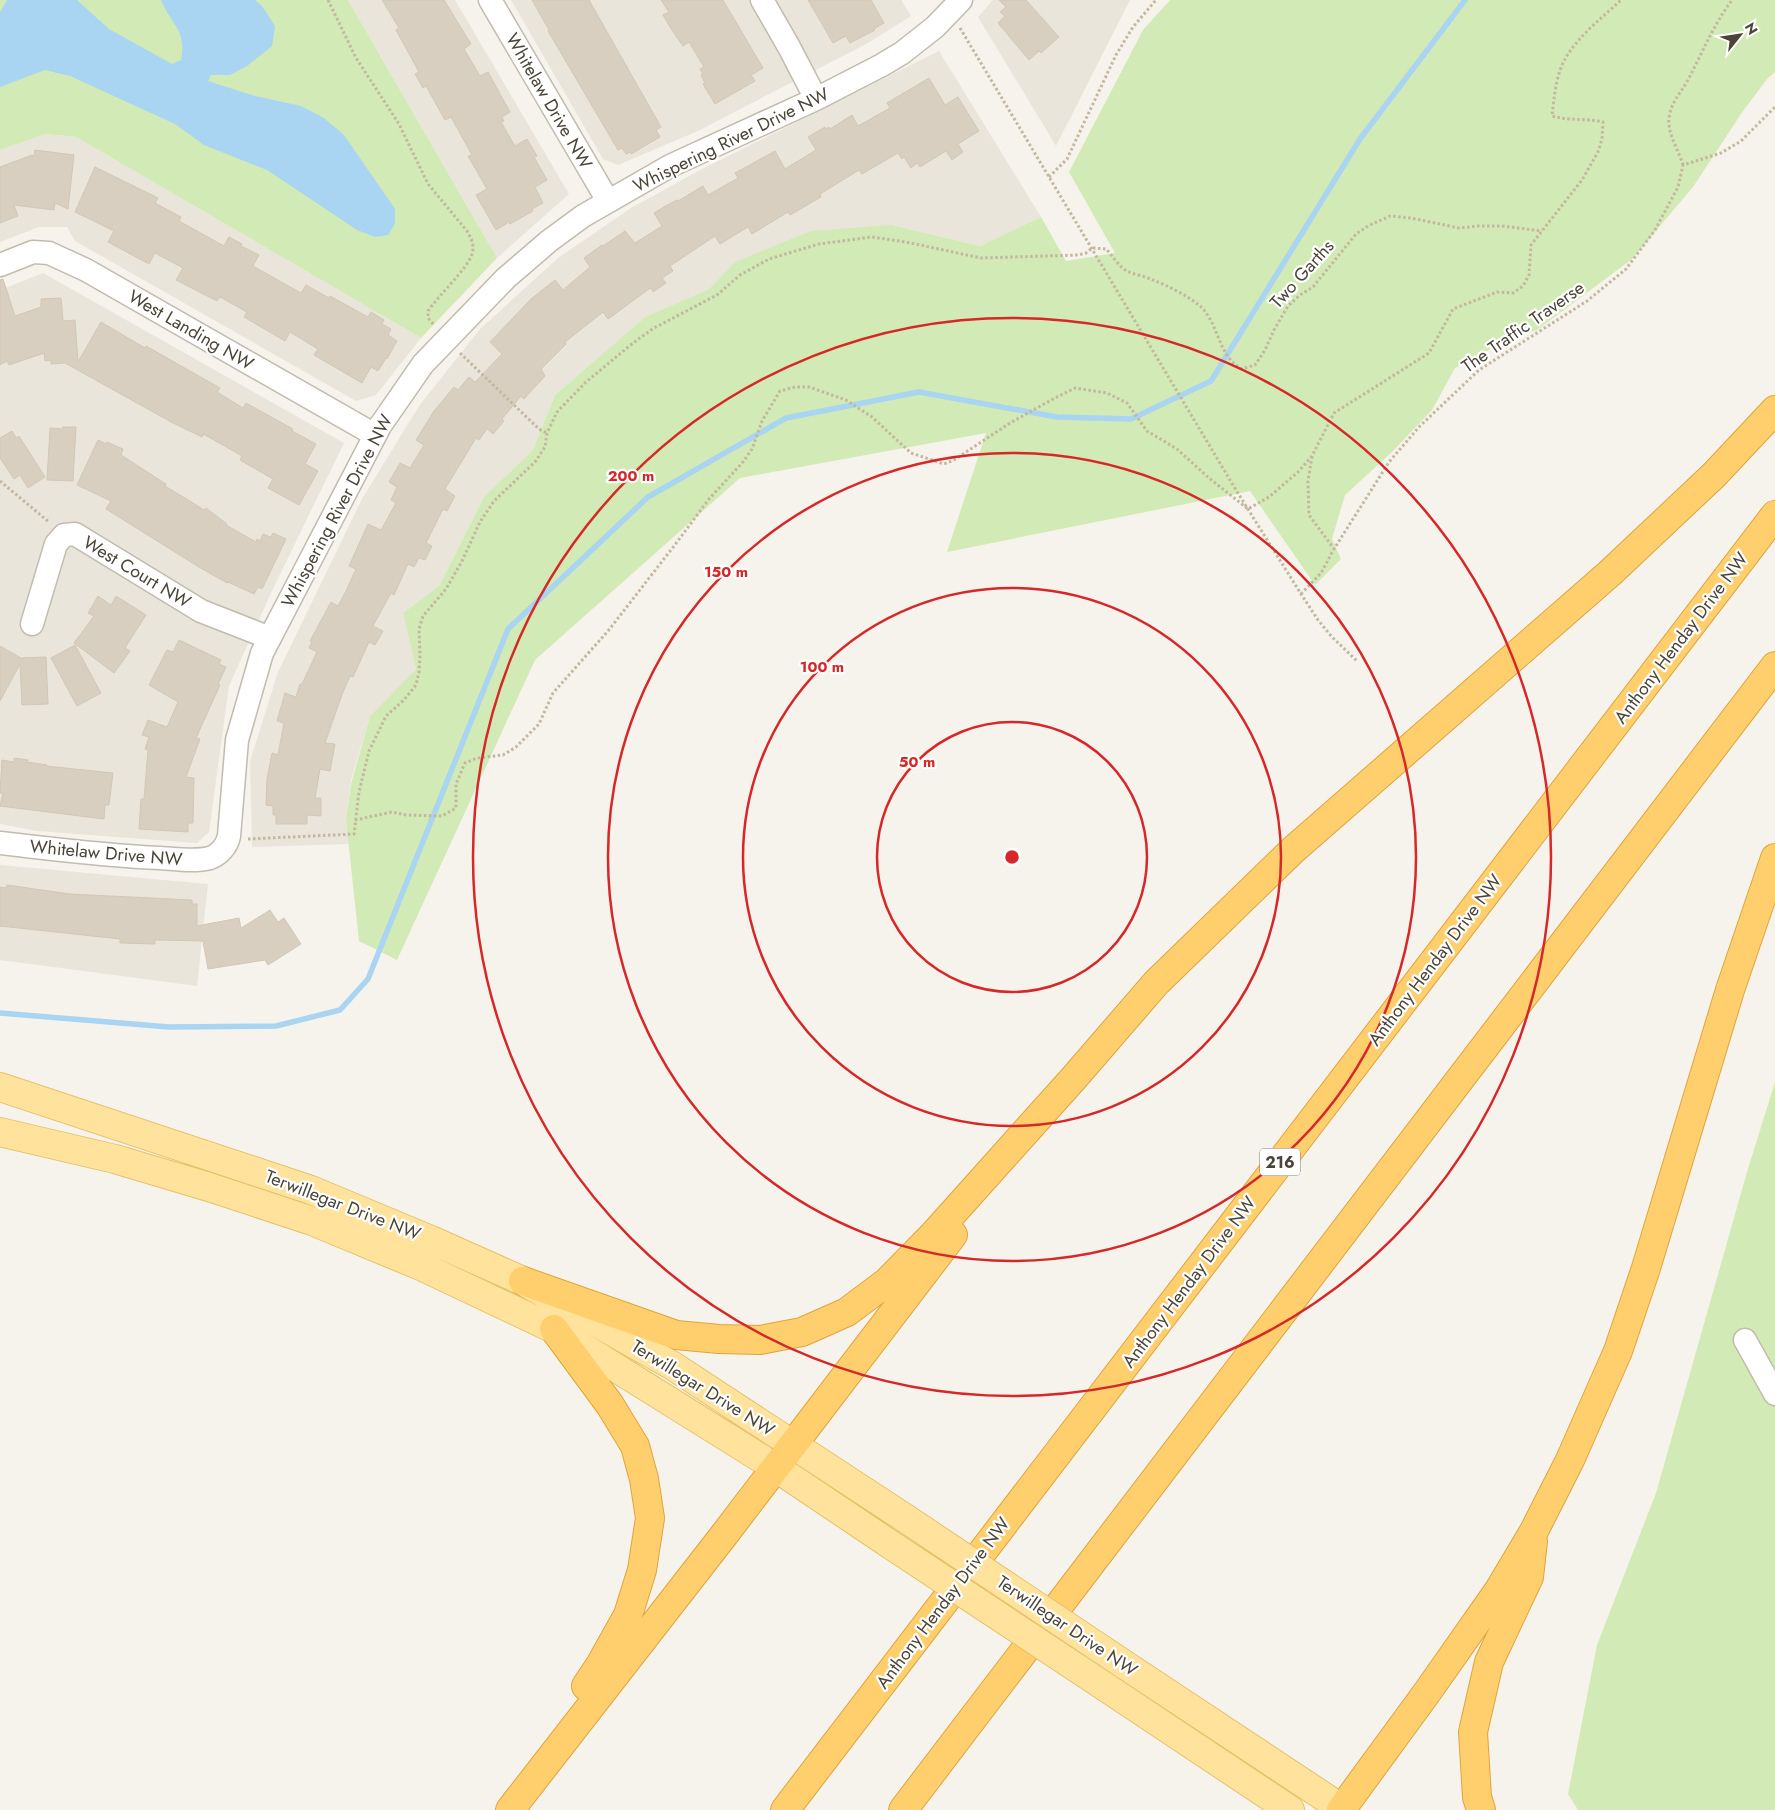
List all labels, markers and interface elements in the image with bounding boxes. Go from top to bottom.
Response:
north arrow [1715,10,1765,60]
text: N [1740,19,1763,38]
street label: Whitelaw Drive NW [499,28,599,174]
street label: Whispering River Drive NW [629,81,834,199]
street label: Two Garths [1264,234,1340,314]
street label: The Traffic Traverse [1456,275,1590,379]
street label: West Landing NW [124,284,259,377]
street label: Whispering River Drive NW [275,410,399,612]
text: 200 m [608,465,654,487]
street label: West Court NW [78,529,196,615]
street label: Anthony Henday Drive NW [1608,547,1754,729]
text: 150 m [704,561,748,583]
text: 100 m [800,656,844,678]
text: 50 m [899,751,935,773]
street label: Whitelaw Drive NW [29,833,184,873]
centre of rings [1003,848,1021,866]
street label: Anthony Henday Drive NW [1362,869,1508,1051]
road number: 216 [1260,1148,1300,1176]
street label: Terwillegar Drive NW [261,1163,425,1247]
street label: Anthony Henday Drive NW [1116,1191,1262,1373]
street label: Terwillegar Drive NW [626,1333,780,1443]
street label: Anthony Henday Drive NW [870,1512,1016,1694]
street label: Terwillegar Drive NW [991,1569,1143,1683]

